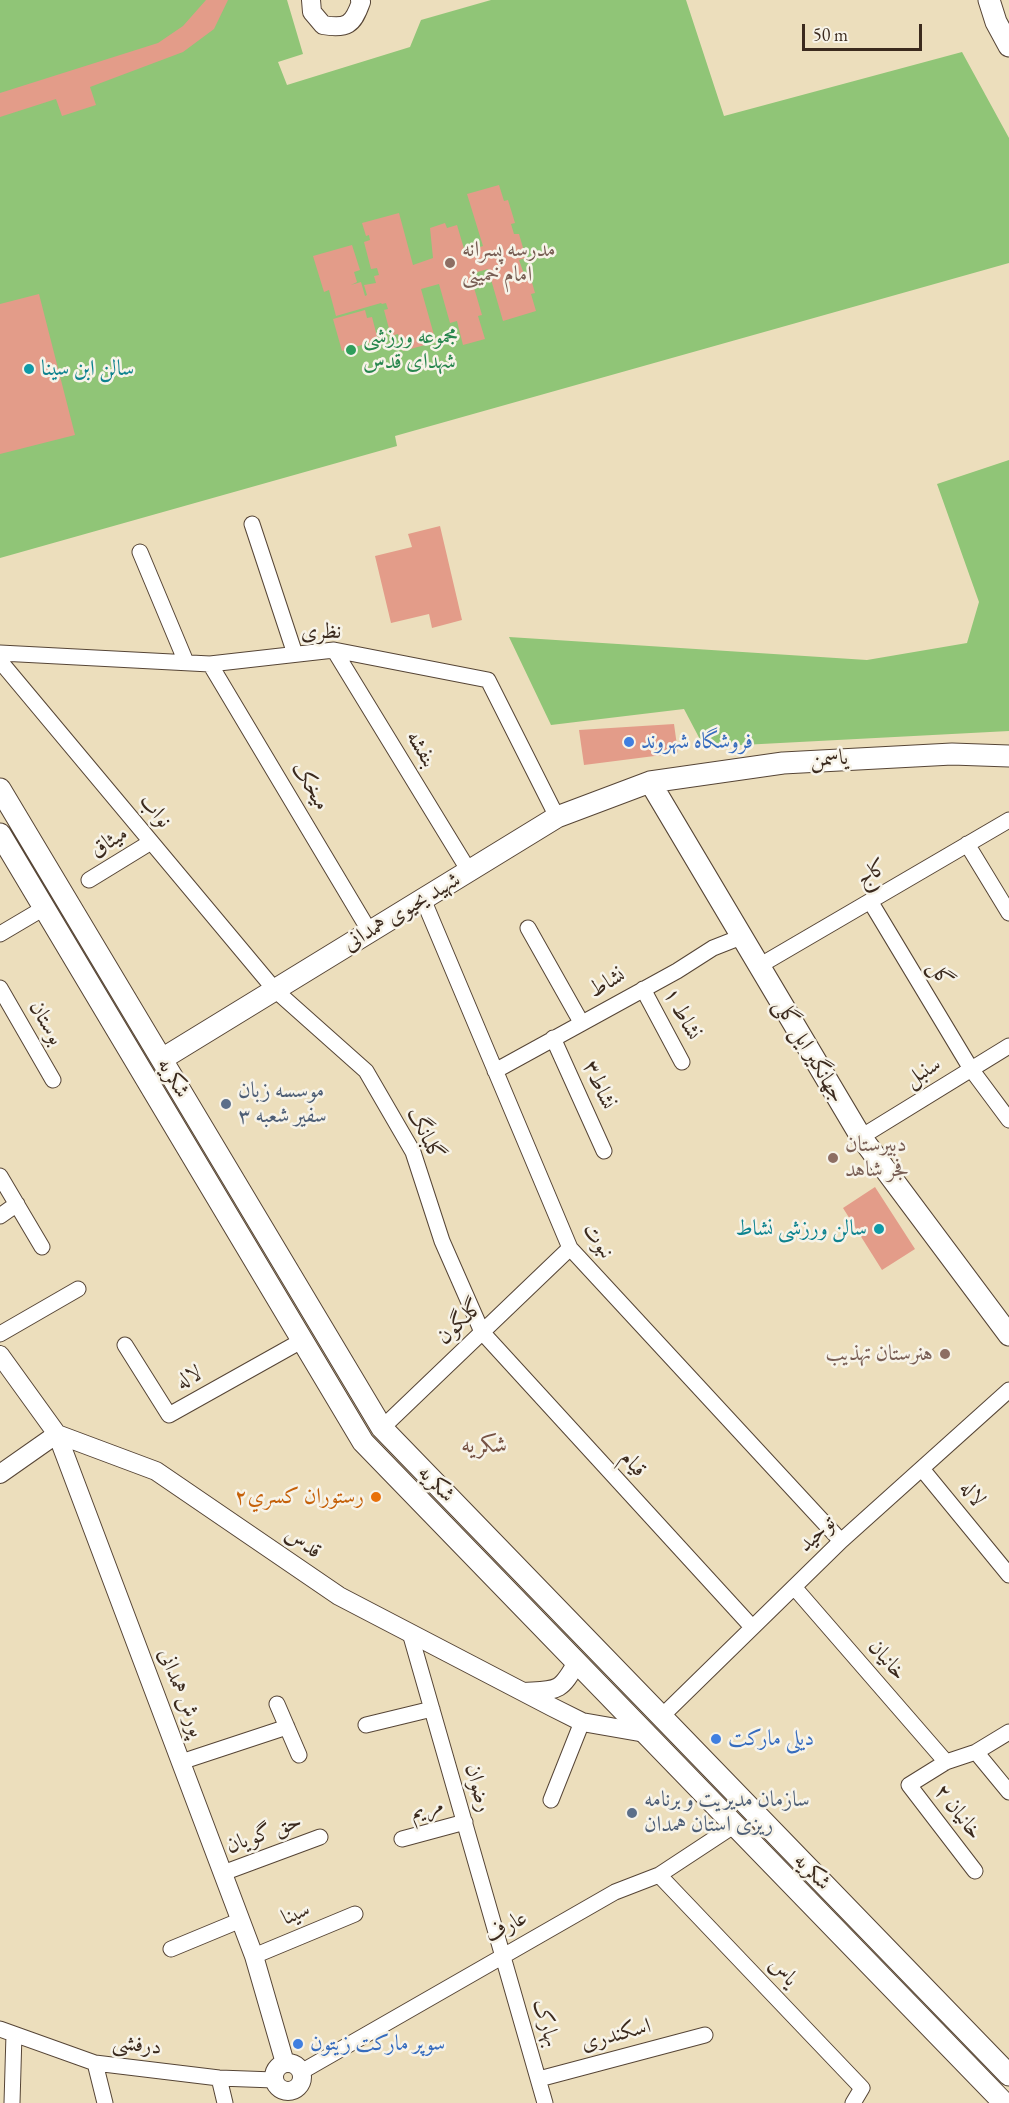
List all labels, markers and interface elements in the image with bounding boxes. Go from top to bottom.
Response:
scale bar [805,12,925,50]
text: 50 m [813,23,848,46]
place label: مدرسه پسرانه امام خمینی [462,237,556,288]
marker: مدرسه پسرانه امام خمینی [443,256,457,270]
place label: مجموعه ورزشی شهدای قدس [363,324,458,376]
marker: مجموعه ورزشی شهدای قدس [344,343,358,357]
place label: سالن ابن سینا [41,356,134,382]
marker: سالن ابن سینا [22,362,36,376]
street label: نظری [300,618,342,646]
street label: بنفشه [400,726,442,772]
place label: فروشگاه شهروند [641,729,753,755]
marker: فروشگاه شهروند [622,735,636,749]
street label: یاسمن [809,745,849,773]
street label: میخک [285,757,335,815]
street label: نواب [133,788,177,834]
street label: میثاق [85,820,133,864]
street label: کاج [852,854,892,892]
street label: شهید یحیوی همدانی [339,867,465,957]
street label: گل [922,956,958,992]
street label: نشاط [584,962,630,1004]
street label: نشاط ۱ [657,983,707,1045]
street label: جهانگیر ایل گلی [768,994,850,1108]
street label: بوستان [23,996,69,1050]
street label: سنبل [900,1051,946,1093]
street label: شکریه [151,1053,195,1103]
street label: نشاط۳ [577,1056,621,1114]
place label: موسسه زبان سفیر شعبه ۳ [238,1078,327,1130]
marker: موسسه زبان سفیر شعبه ۳ [219,1097,233,1111]
street label: گلبانگ [401,1103,449,1165]
place label: دبیرستان فجر شاهد [845,1132,909,1184]
marker: دبیرستان فجر شاهد [826,1151,840,1165]
place label: سالن ورزشی نشاط [735,1216,867,1242]
street label: نبوت [576,1218,620,1264]
marker: سالن ورزشی نشاط [872,1222,886,1236]
street label: گلگون [431,1294,489,1350]
place label: هنرستان تهذیب [826,1341,933,1367]
marker: هنرستان تهذیب [938,1347,952,1361]
street label: لاله [171,1360,207,1396]
district label: شکریه [461,1431,507,1459]
street label: قیام [614,1445,652,1483]
street label: شکریه [412,1460,460,1508]
street label: لاله [954,1476,990,1512]
place label: رستوران کسري٢ [235,1484,364,1510]
marker: رستوران کسري٢ [369,1490,383,1504]
street label: توحید [793,1510,841,1558]
street label: قدس [280,1521,326,1565]
street label: خانیان [862,1634,912,1686]
street label: پورش همدانی [152,1645,210,1741]
place label: دیلی مارکت [728,1726,814,1752]
marker: دیلی مارکت [709,1732,723,1746]
street label: رضوان [459,1761,497,1815]
street label: خانیان ۲ [928,1779,988,1845]
place label: سازمان مدیریت و برنامه ریزی استان همدان [644,1787,810,1838]
street label: مریم [408,1792,446,1826]
marker: سازمان مدیریت و برنامه ریزی استان همدان [625,1806,639,1820]
street label: حق گویان [222,1808,306,1860]
street label: شکریه [788,1848,836,1896]
street label: سینا [278,1896,314,1932]
street label: عارف [480,1905,532,1949]
street label: یاس [763,1952,803,1992]
street label: بهارک [527,1996,565,2050]
street label: اسکندری [578,2013,654,2057]
street label: درفشی [111,2029,163,2061]
place label: سوپر مارکت زیتون [310,2031,445,2057]
marker: سوپر مارکت زیتون [291,2037,305,2051]

